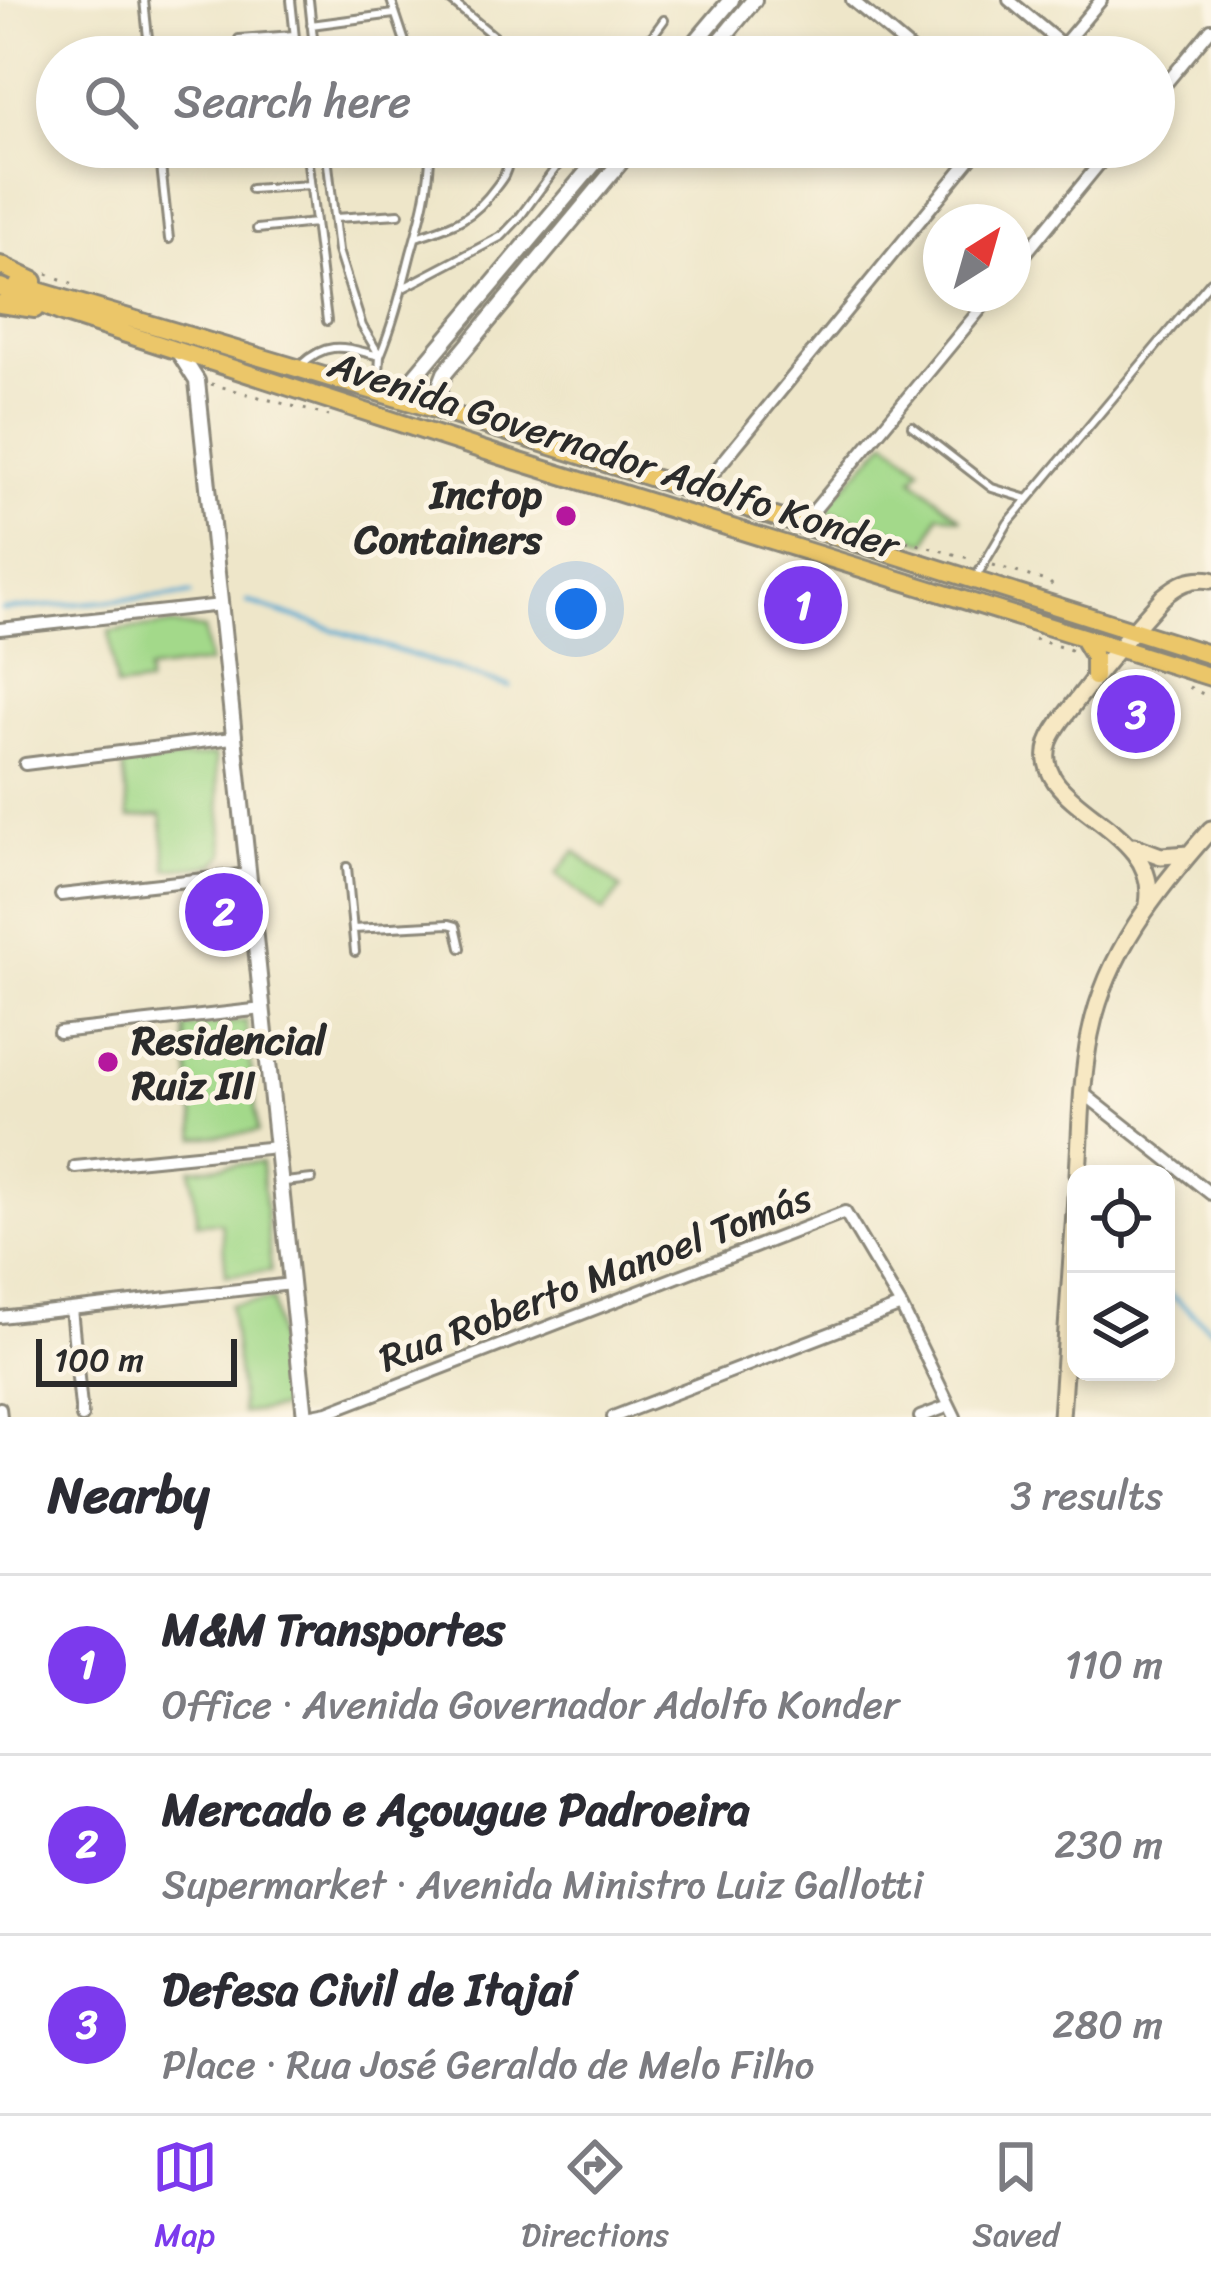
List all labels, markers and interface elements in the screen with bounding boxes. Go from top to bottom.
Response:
search box [36,36,1175,168]
text: Search here [174,62,411,142]
icon: search [78,69,144,135]
north arrow [923,204,1031,312]
street label: Avenida Governador Adolfo Konder [319,329,910,580]
place label: Inctop Containers [353,460,543,574]
marker: Inctop Containers [553,503,579,529]
pin: 1 [764,560,842,650]
your location [546,579,606,639]
pin: 3 [1097,669,1175,759]
pin: 2 [185,867,263,957]
place label: Residencial Ruiz III [131,1006,328,1120]
marker: Residencial Ruiz III [95,1049,121,1075]
street label: Rua Roberto Manoel Tomás [369,1163,823,1392]
map controls [1067,1165,1175,1381]
button: locate [1067,1165,1175,1273]
button: layers [1067,1273,1175,1381]
text: 100 m [54,1331,144,1389]
scale bar [36,1333,237,1386]
text: Nearby [48,1450,209,1540]
text: 3 results [1010,1461,1163,1530]
text: M&M Transportes [162,1590,505,1670]
text: 1 [79,1630,95,1699]
text: 110 m [1065,1630,1163,1699]
text: Office · Avenida Governador Adolfo Konder [162,1670,899,1739]
text: Mercado e Açougue Padroeira [162,1770,750,1850]
text: 2 [76,1810,98,1879]
text: 230 m [1054,1810,1163,1879]
text: Supermarket · Avenida Ministro Luiz Gallotti [162,1850,923,1919]
text: Defesa Civil de Itajaí [162,1950,574,2030]
text: 3 [76,1990,98,2059]
text: 280 m [1052,1990,1163,2059]
text: Place · Rua José Geraldo de Melo Filho [162,2030,814,2099]
tab: Map [152,2134,218,2264]
tab: Directions [521,2134,669,2264]
tab: Saved [972,2134,1059,2264]

